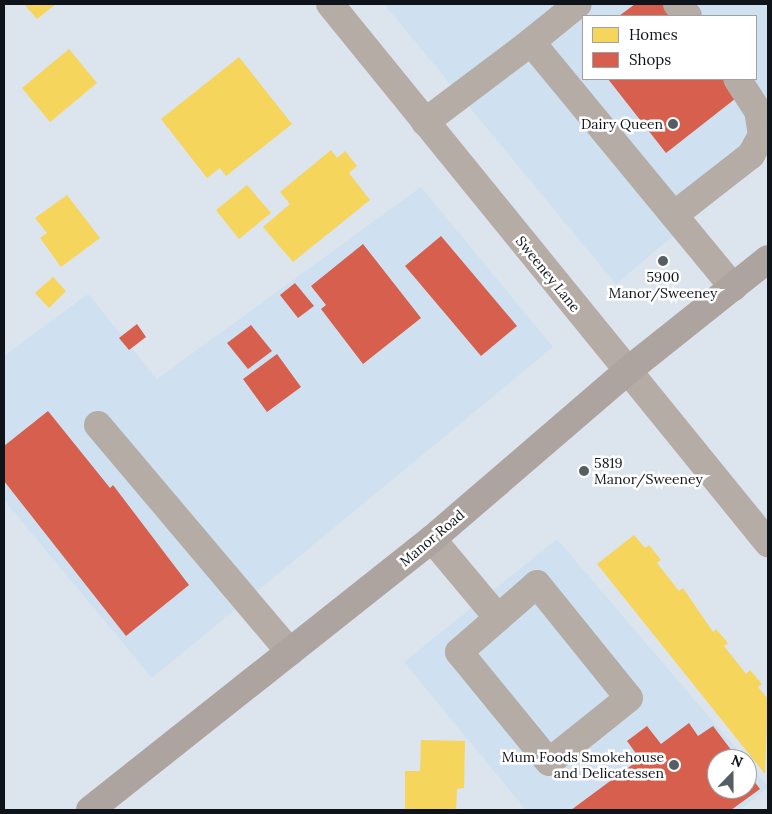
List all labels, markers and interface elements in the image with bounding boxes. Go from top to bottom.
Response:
legend [582,15,757,80]
text: Homes [629,25,678,44]
text: Shops [629,50,671,69]
place label: Dairy Queen [581,116,663,132]
marker: Dairy Queen [667,118,679,130]
street label: Sweeney Lane [512,233,584,315]
marker: 5900 Manor/Sweeney [657,255,669,267]
place label: 5900 Manor/Sweeney [609,269,717,302]
place label: 5819 Manor/Sweeney [594,455,703,488]
marker: 5819 Manor/Sweeney [578,465,590,477]
street label: Manor Road [396,506,468,570]
place label: Mum Foods Smokehouse and Delicatessen [502,749,664,782]
north arrow [707,749,757,799]
text: N [729,751,746,771]
marker: Mum Foods Smokehouse and Delicatessen [668,759,680,771]

